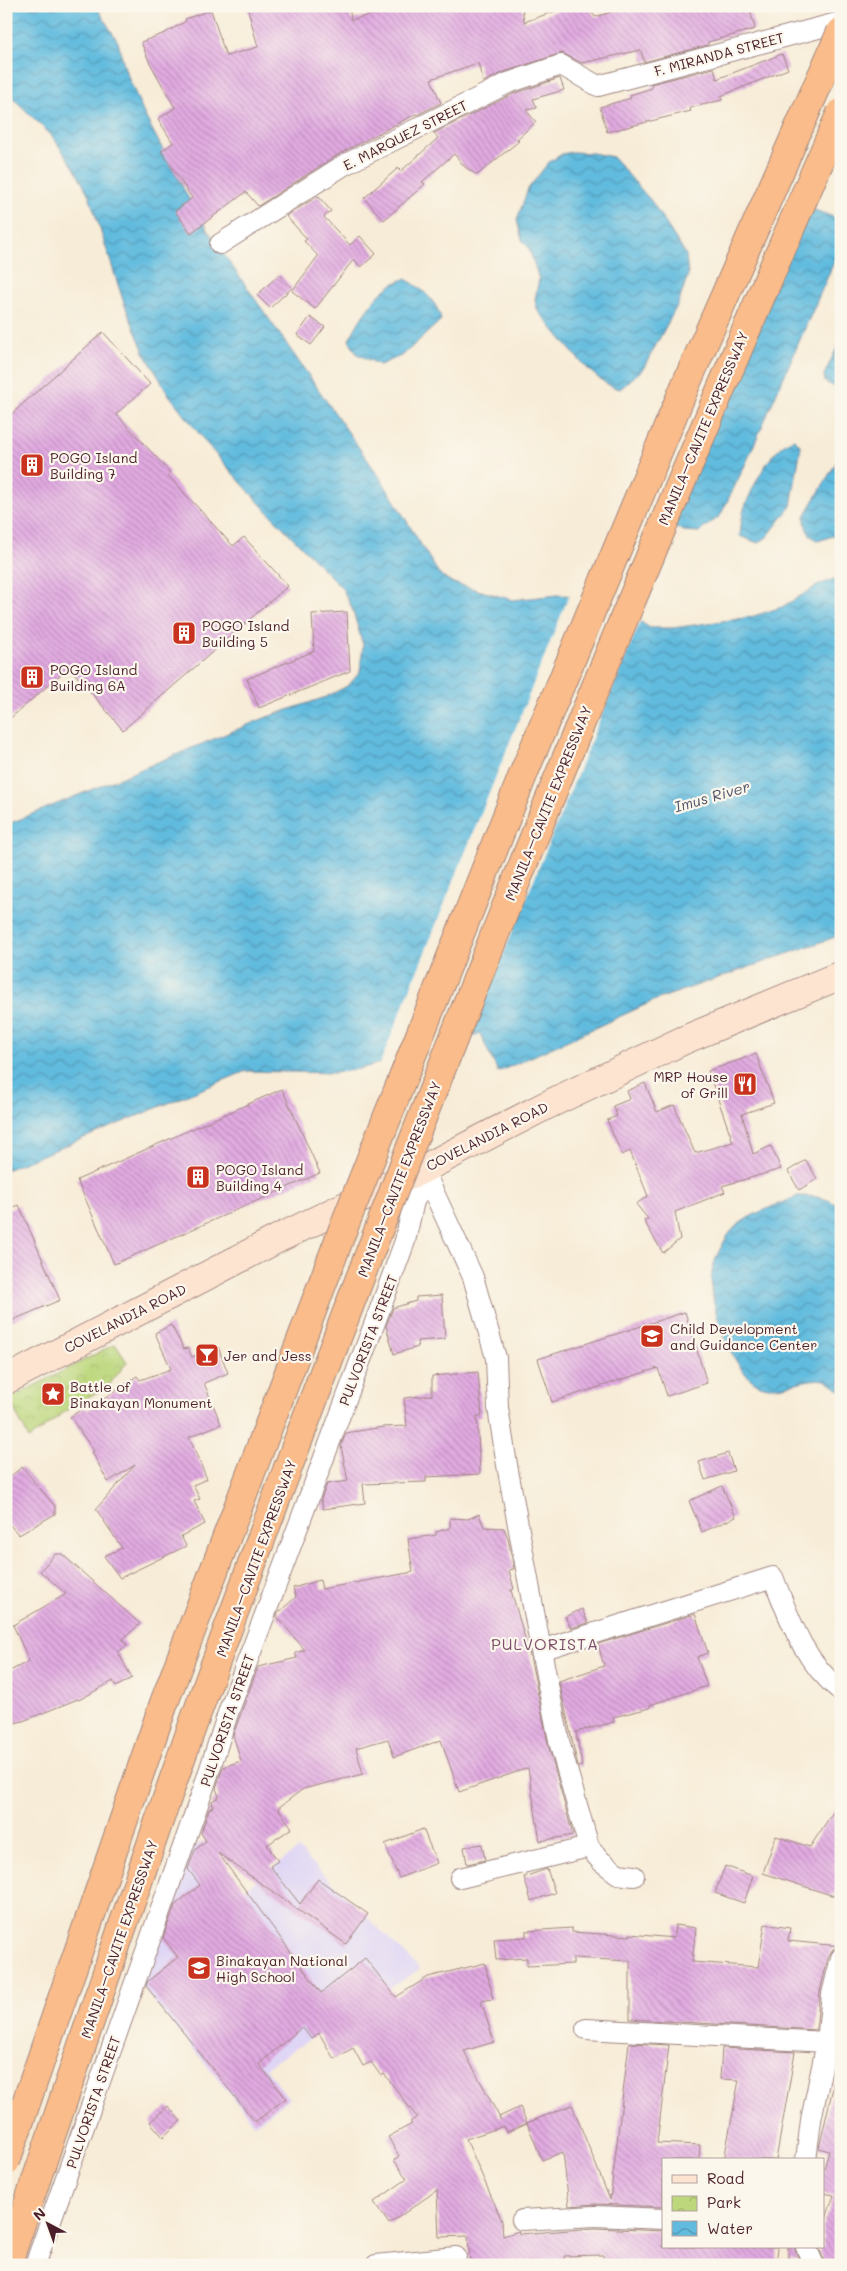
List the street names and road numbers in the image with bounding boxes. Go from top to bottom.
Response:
street label: F. MIRANDA STREET [652,27,786,80]
street label: E. MARQUEZ STREET [340,95,471,175]
street label: MANILA–CAVITE EXPRESSWAY [653,328,753,528]
street label: MANILA–CAVITE EXPRESSWAY [500,703,596,903]
street label: MANILA–CAVITE EXPRESSWAY [353,1078,445,1280]
street label: COVELANDIA ROAD [423,1097,551,1175]
street label: PULVORISTA STREET [334,1272,402,1408]
street label: COVELANDIA ROAD [61,1279,189,1357]
street label: MANILA–CAVITE EXPRESSWAY [211,1457,301,1659]
street label: PULVORISTA STREET [195,1651,259,1789]
street label: MANILA–CAVITE EXPRESSWAY [76,1837,162,2041]
street label: PULVORISTA STREET [61,2033,125,2171]

